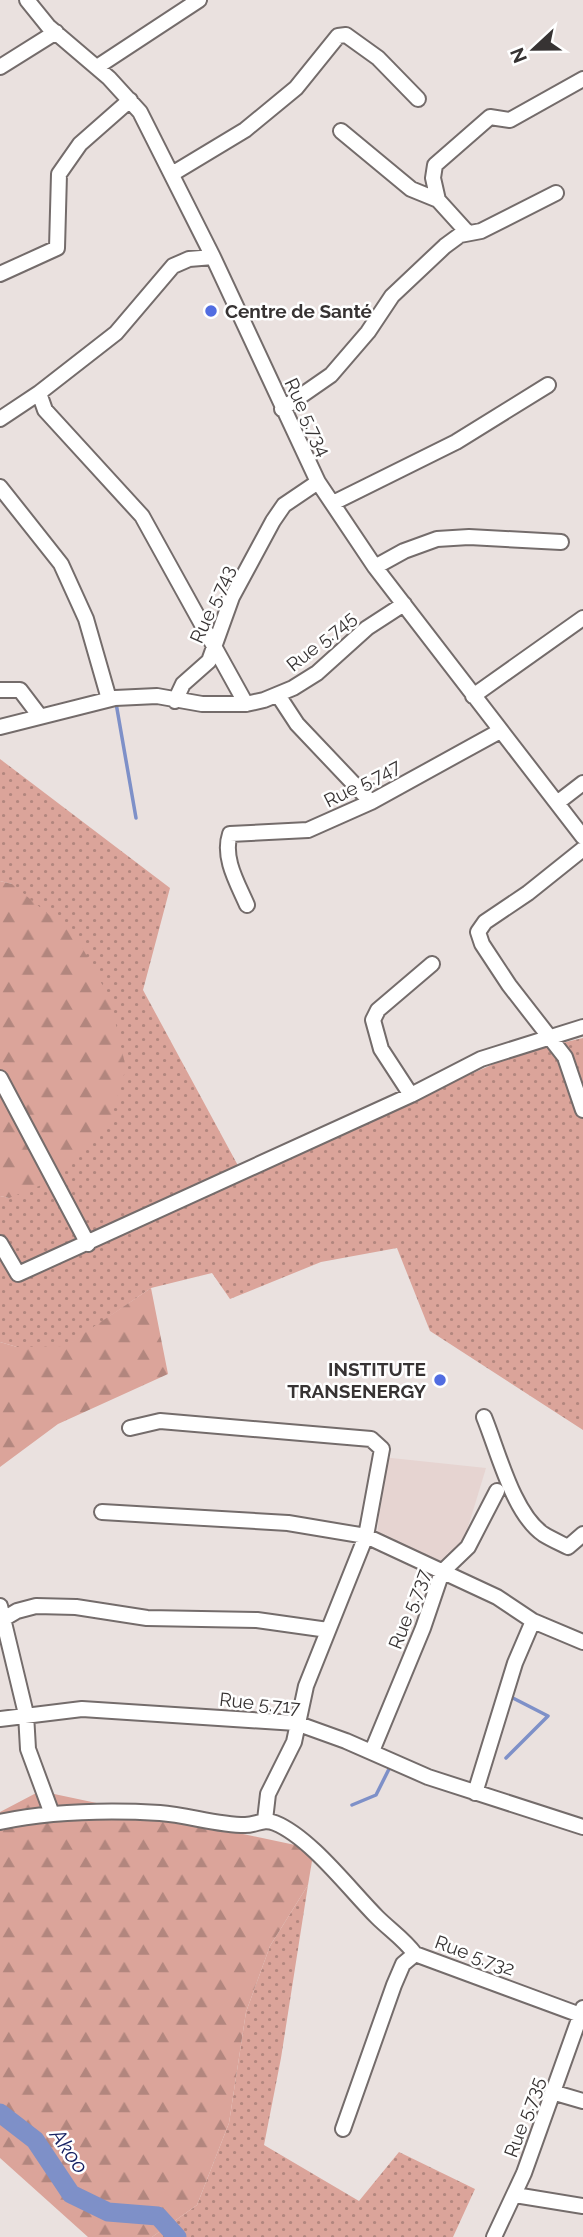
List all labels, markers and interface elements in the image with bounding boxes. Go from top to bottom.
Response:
north arrow [499,14,569,84]
text: N [505,45,531,66]
place label: Centre de Santé [225,300,372,322]
marker: Centre de Santé [203,303,219,319]
street label: Rue 5.734 [280,374,336,460]
street label: Rue 5.743 [185,562,239,646]
street label: Rue 5.745 [282,606,360,676]
street label: Rue 5.747 [320,754,404,812]
place label: INSTITUTE TRANSENERGY [287,1358,426,1402]
marker: INSTITUTE TRANSENERGY [432,1372,448,1388]
street label: Rue 5.737 [384,1566,434,1652]
street label: Rue 5.717 [218,1688,302,1718]
street label: Rue 5.732 [432,1930,518,1980]
street label: Rue 5.735 [499,2074,549,2160]
water label: Akoo [45,2123,94,2178]

